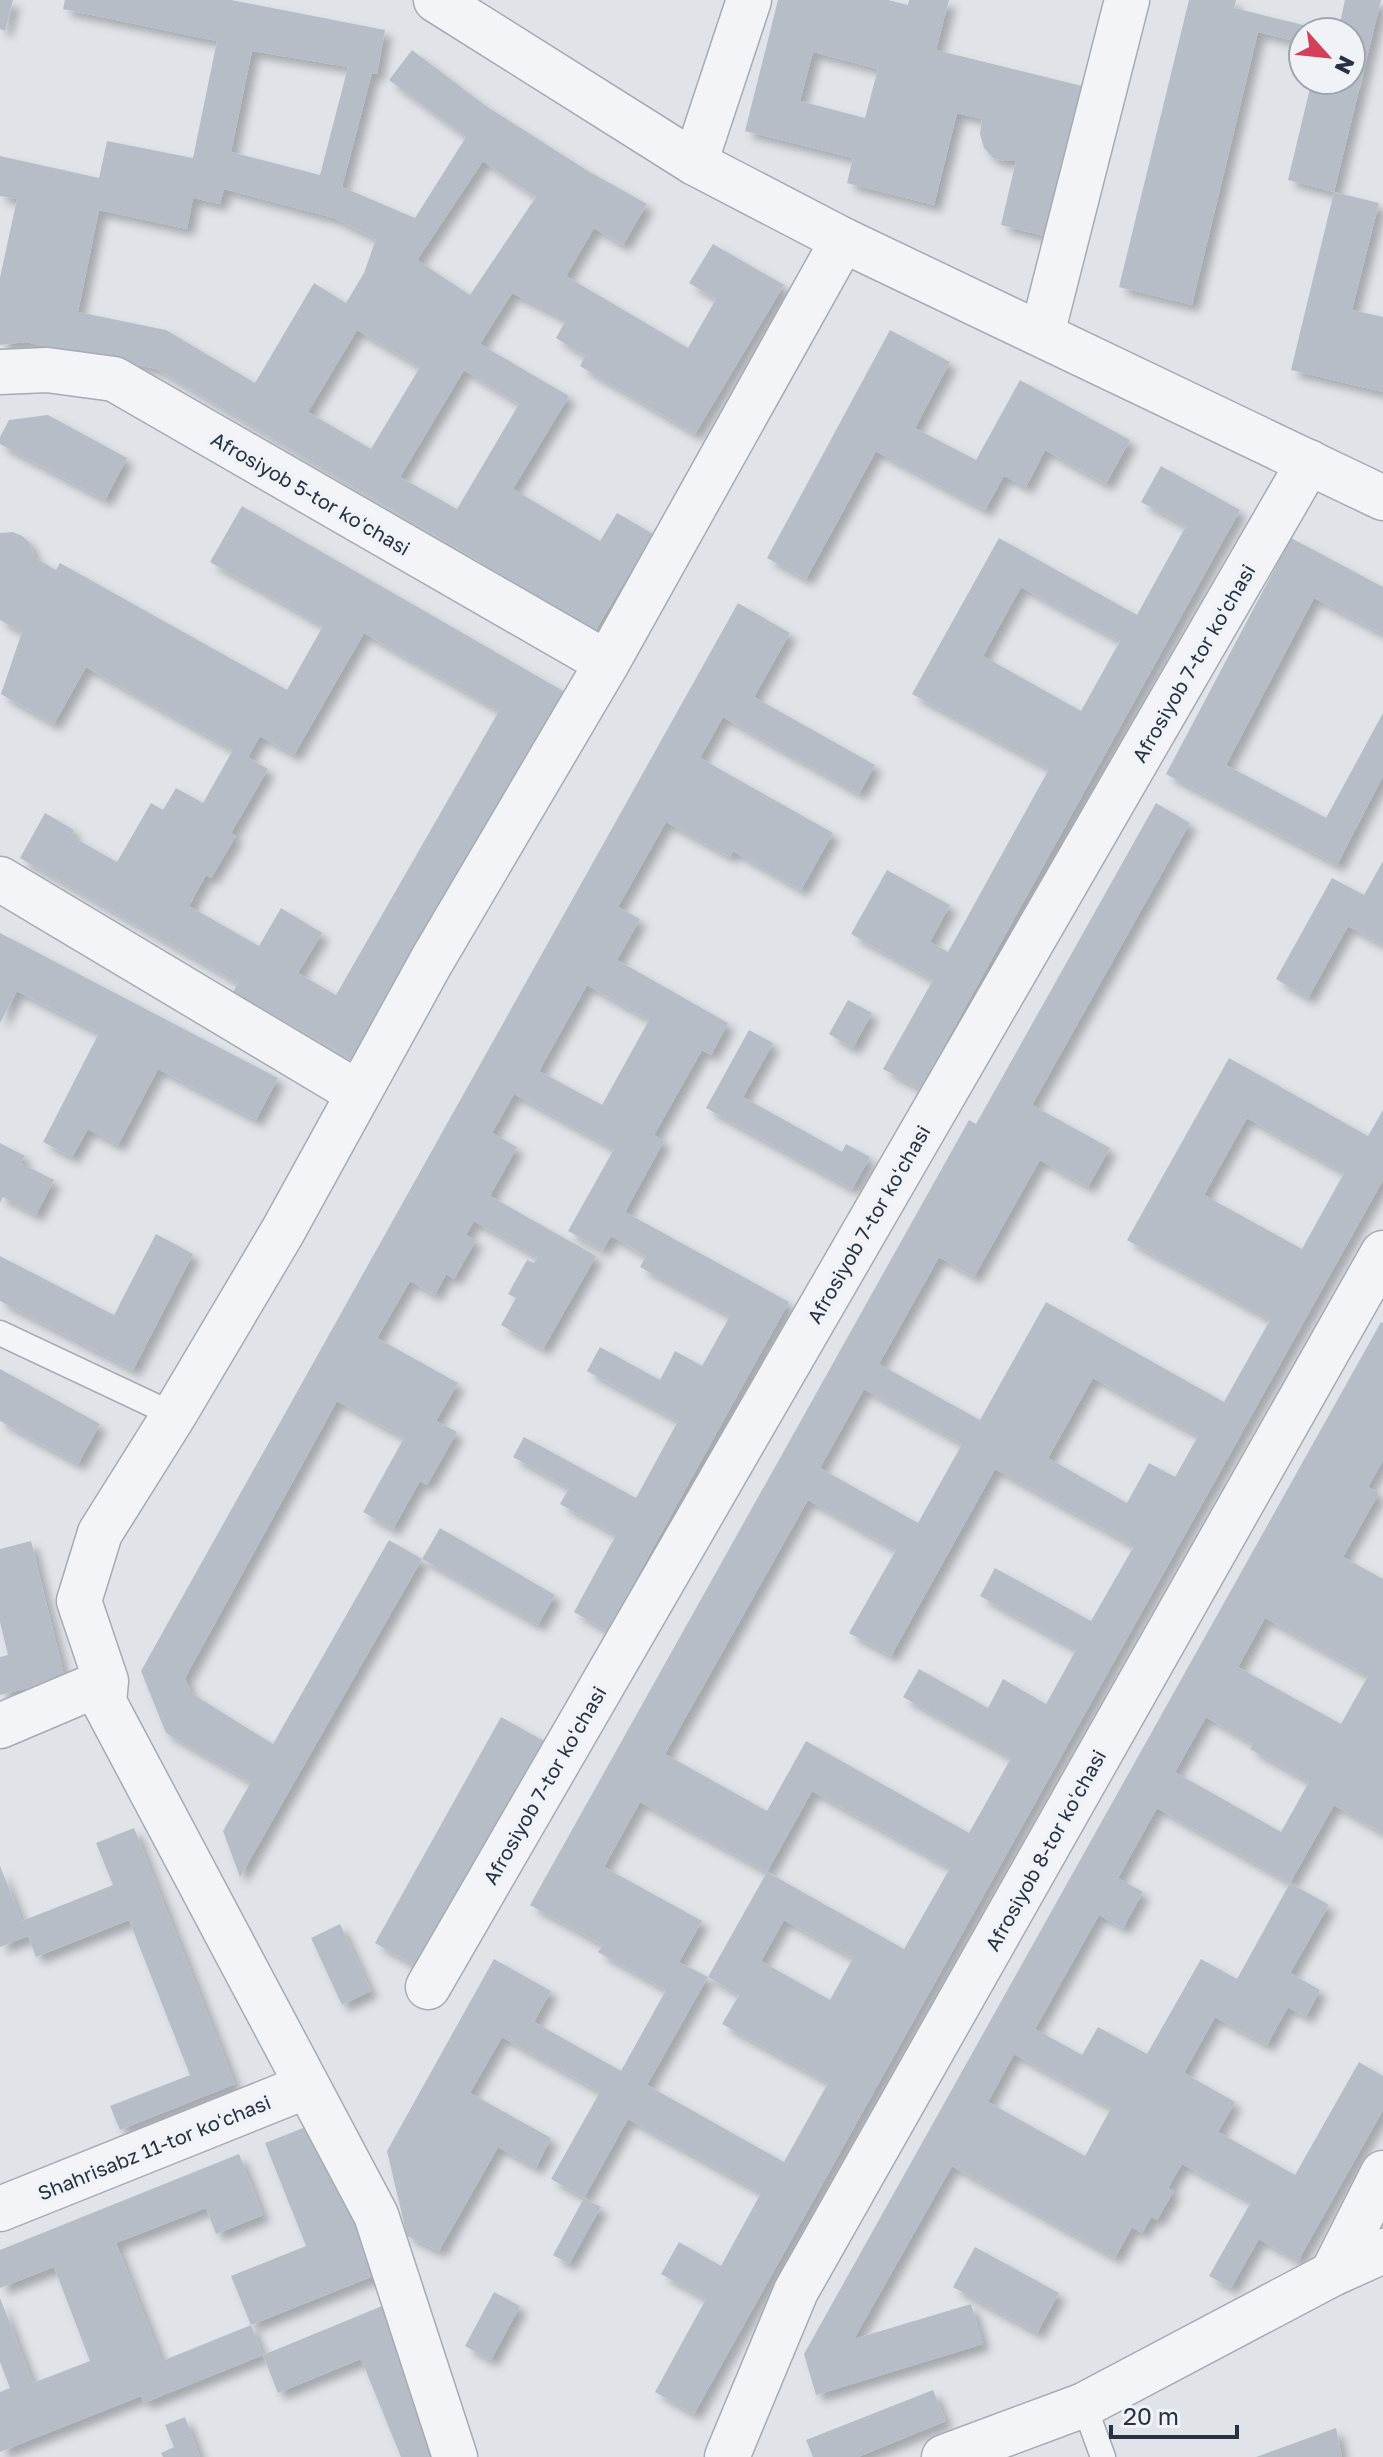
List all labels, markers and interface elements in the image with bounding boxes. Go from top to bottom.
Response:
north arrow [1287,16,1367,96]
text: N [1329,52,1361,79]
street label: Afrosiyob 5-tor koʻchasi [207,426,415,560]
street label: Afrosiyob 7-tor koʻchasi [1126,560,1260,766]
street label: Afrosiyob 7-tor koʻchasi [801,1121,935,1327]
street label: Afrosiyob 7-tor koʻchasi [477,1682,611,1888]
street label: Afrosiyob 8-tor koʻchasi [980,1745,1110,1955]
street label: Shahrisabz 11-tor koʻchasi [34,2089,274,2205]
scale bar [1111,2389,1237,2439]
text: 20 m [1123,2401,1179,2430]

